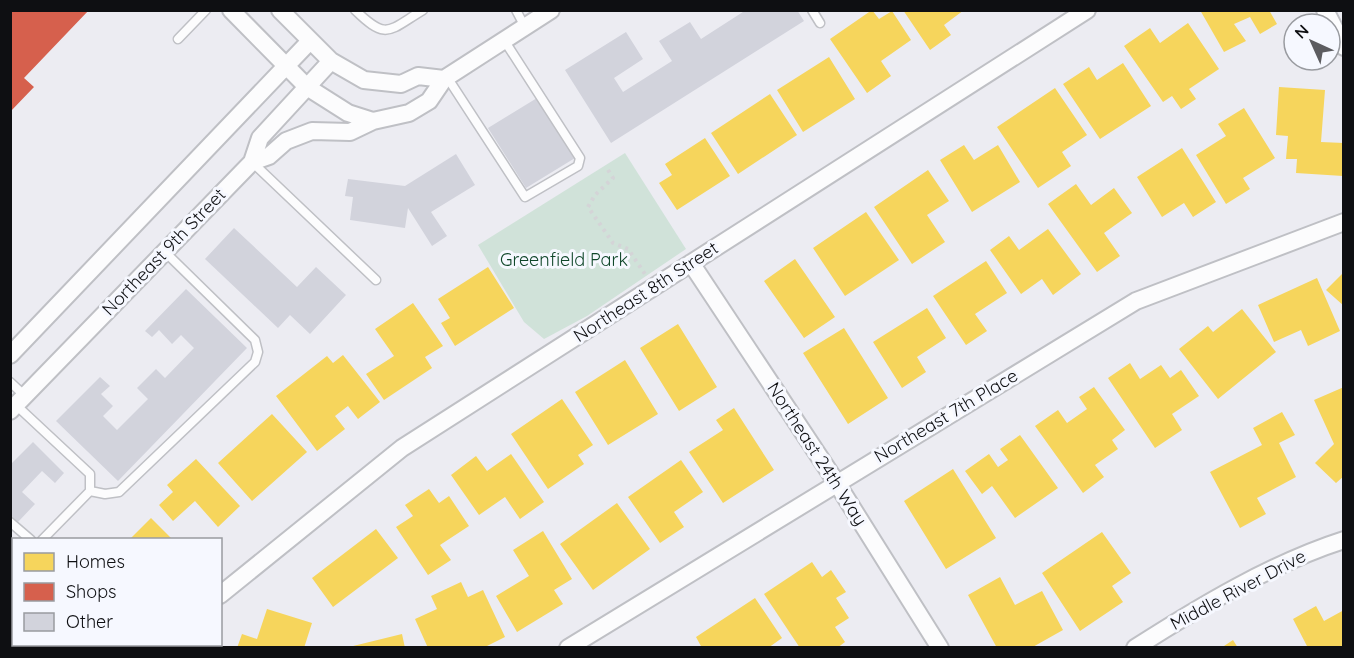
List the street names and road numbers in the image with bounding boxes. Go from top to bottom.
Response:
street label: Northeast 9th Street [97,183,230,320]
street label: Northeast 8th Street [569,236,722,347]
street label: Northeast 7th Place [870,364,1022,468]
street label: Northeast 24th Way [762,378,872,530]
street label: Middle River Drive [1166,544,1310,635]

